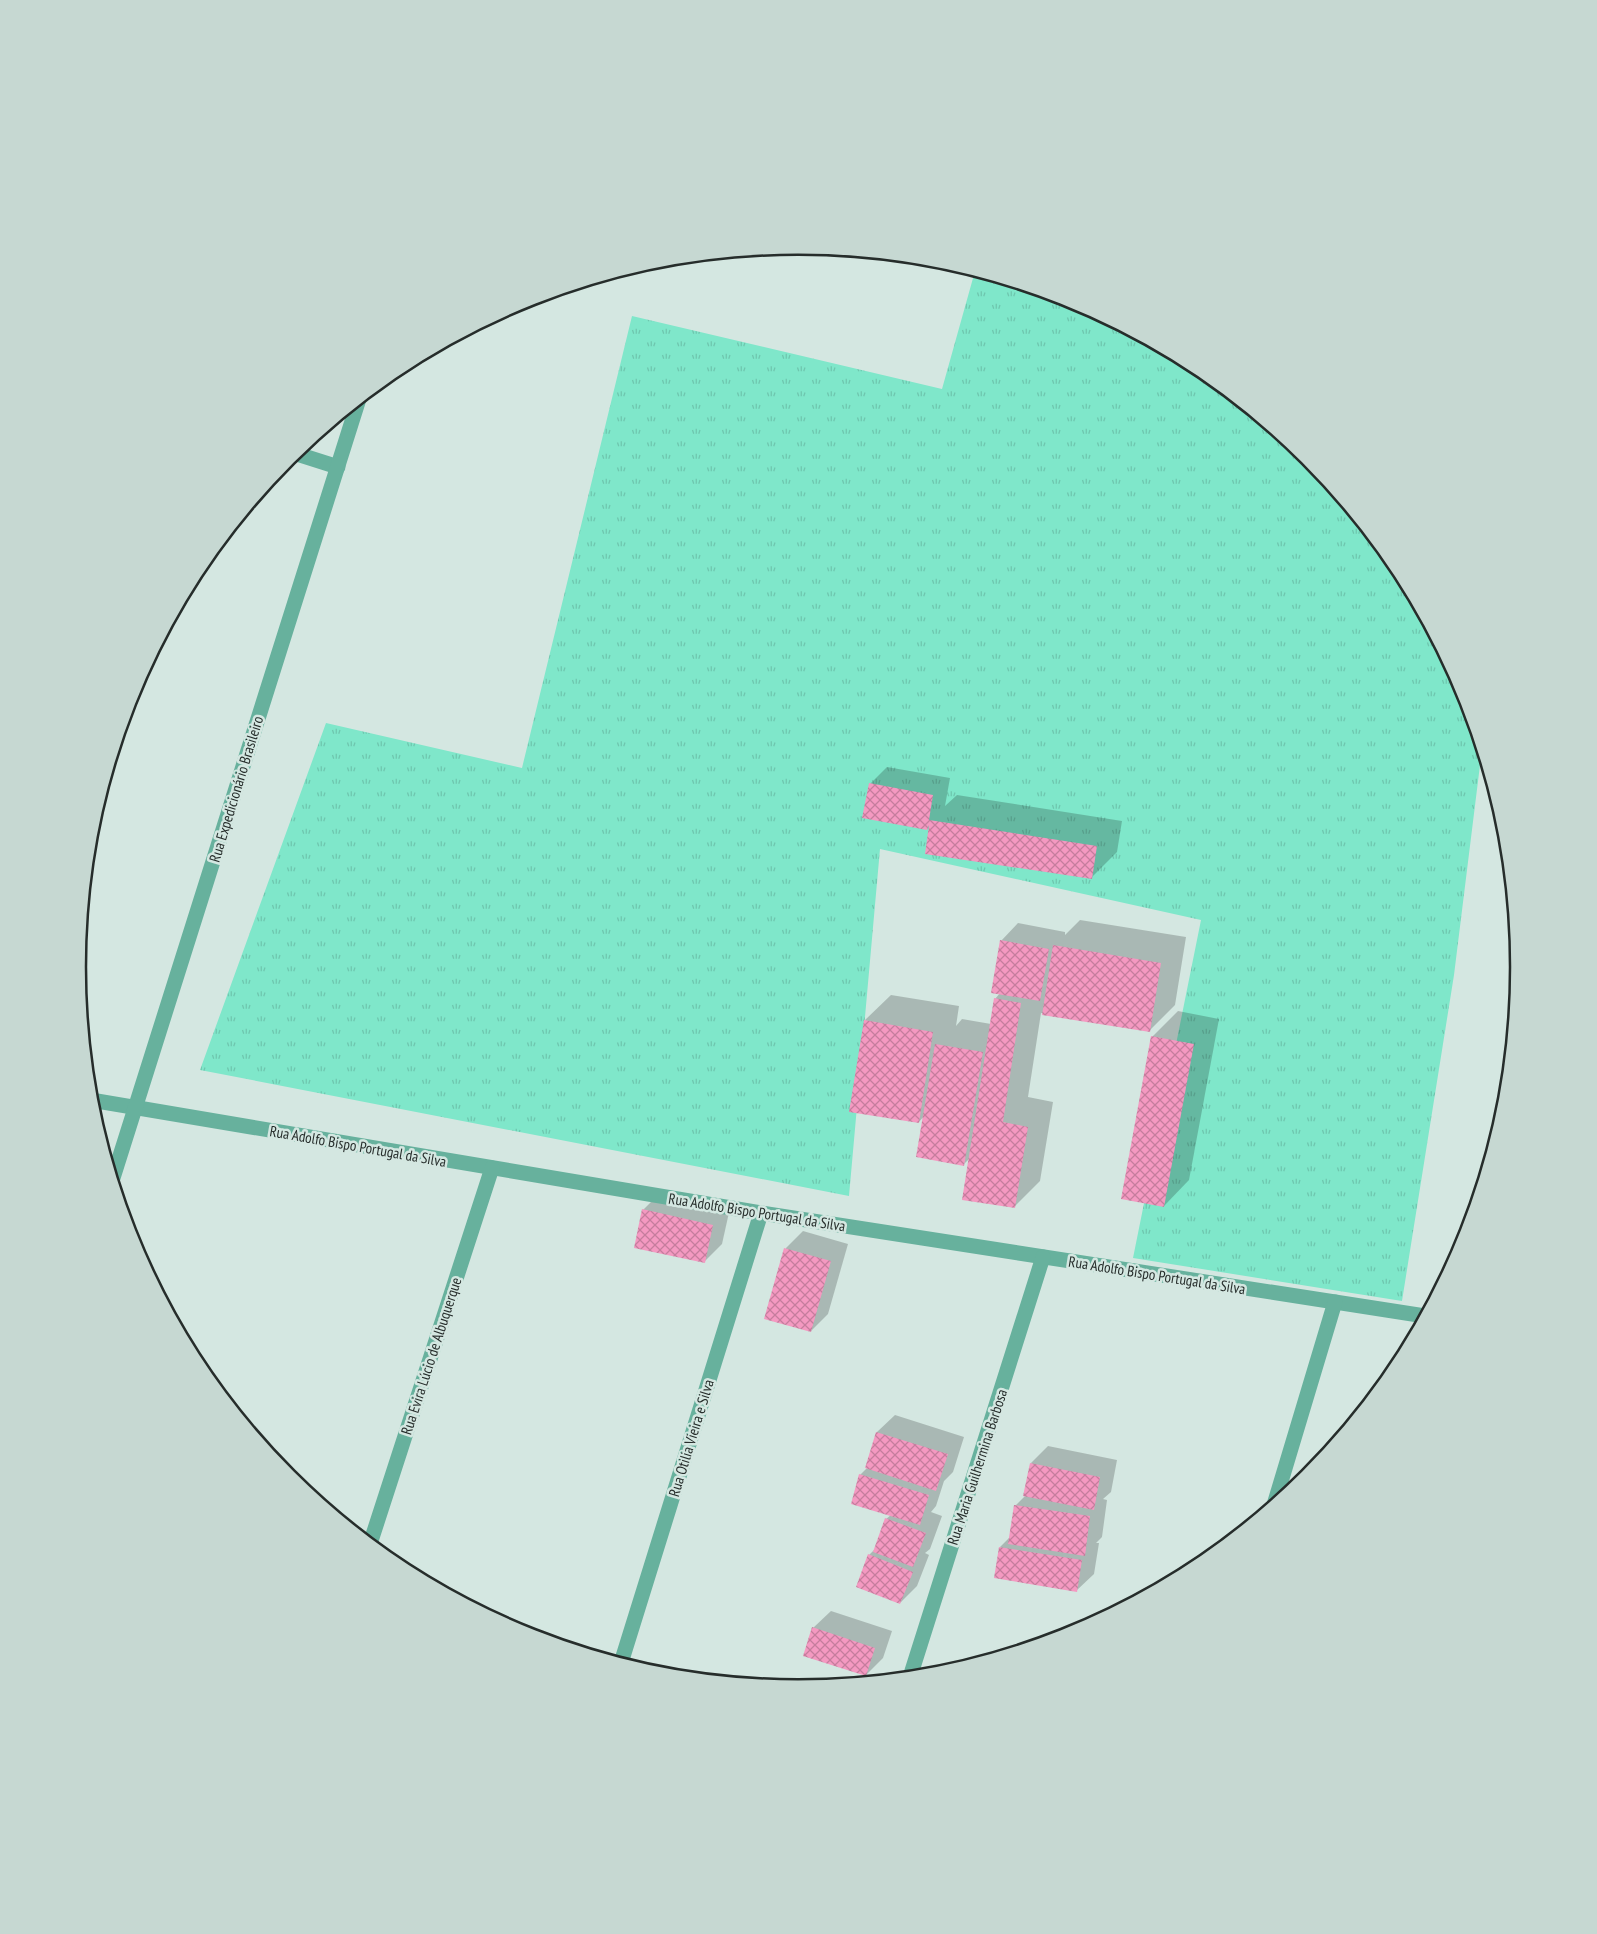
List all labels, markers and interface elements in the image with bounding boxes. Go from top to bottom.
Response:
street label: Rua Expedicionário Brasileiro [205,714,267,864]
street label: Rua Adolfo Bispo Portugal da Silva [268,1121,448,1171]
street label: Rua Adolfo Bispo Portugal da Silva [667,1189,847,1235]
street label: Rua Adolfo Bispo Portugal da Silva [1067,1252,1247,1298]
street label: Rua Evira Lúcio de Albuquerque [397,1275,465,1437]
street label: Rua Otilia Vieira e Silva [664,1377,718,1499]
street label: Rua Maria Guilhermina Barbosa [943,1387,1011,1547]

